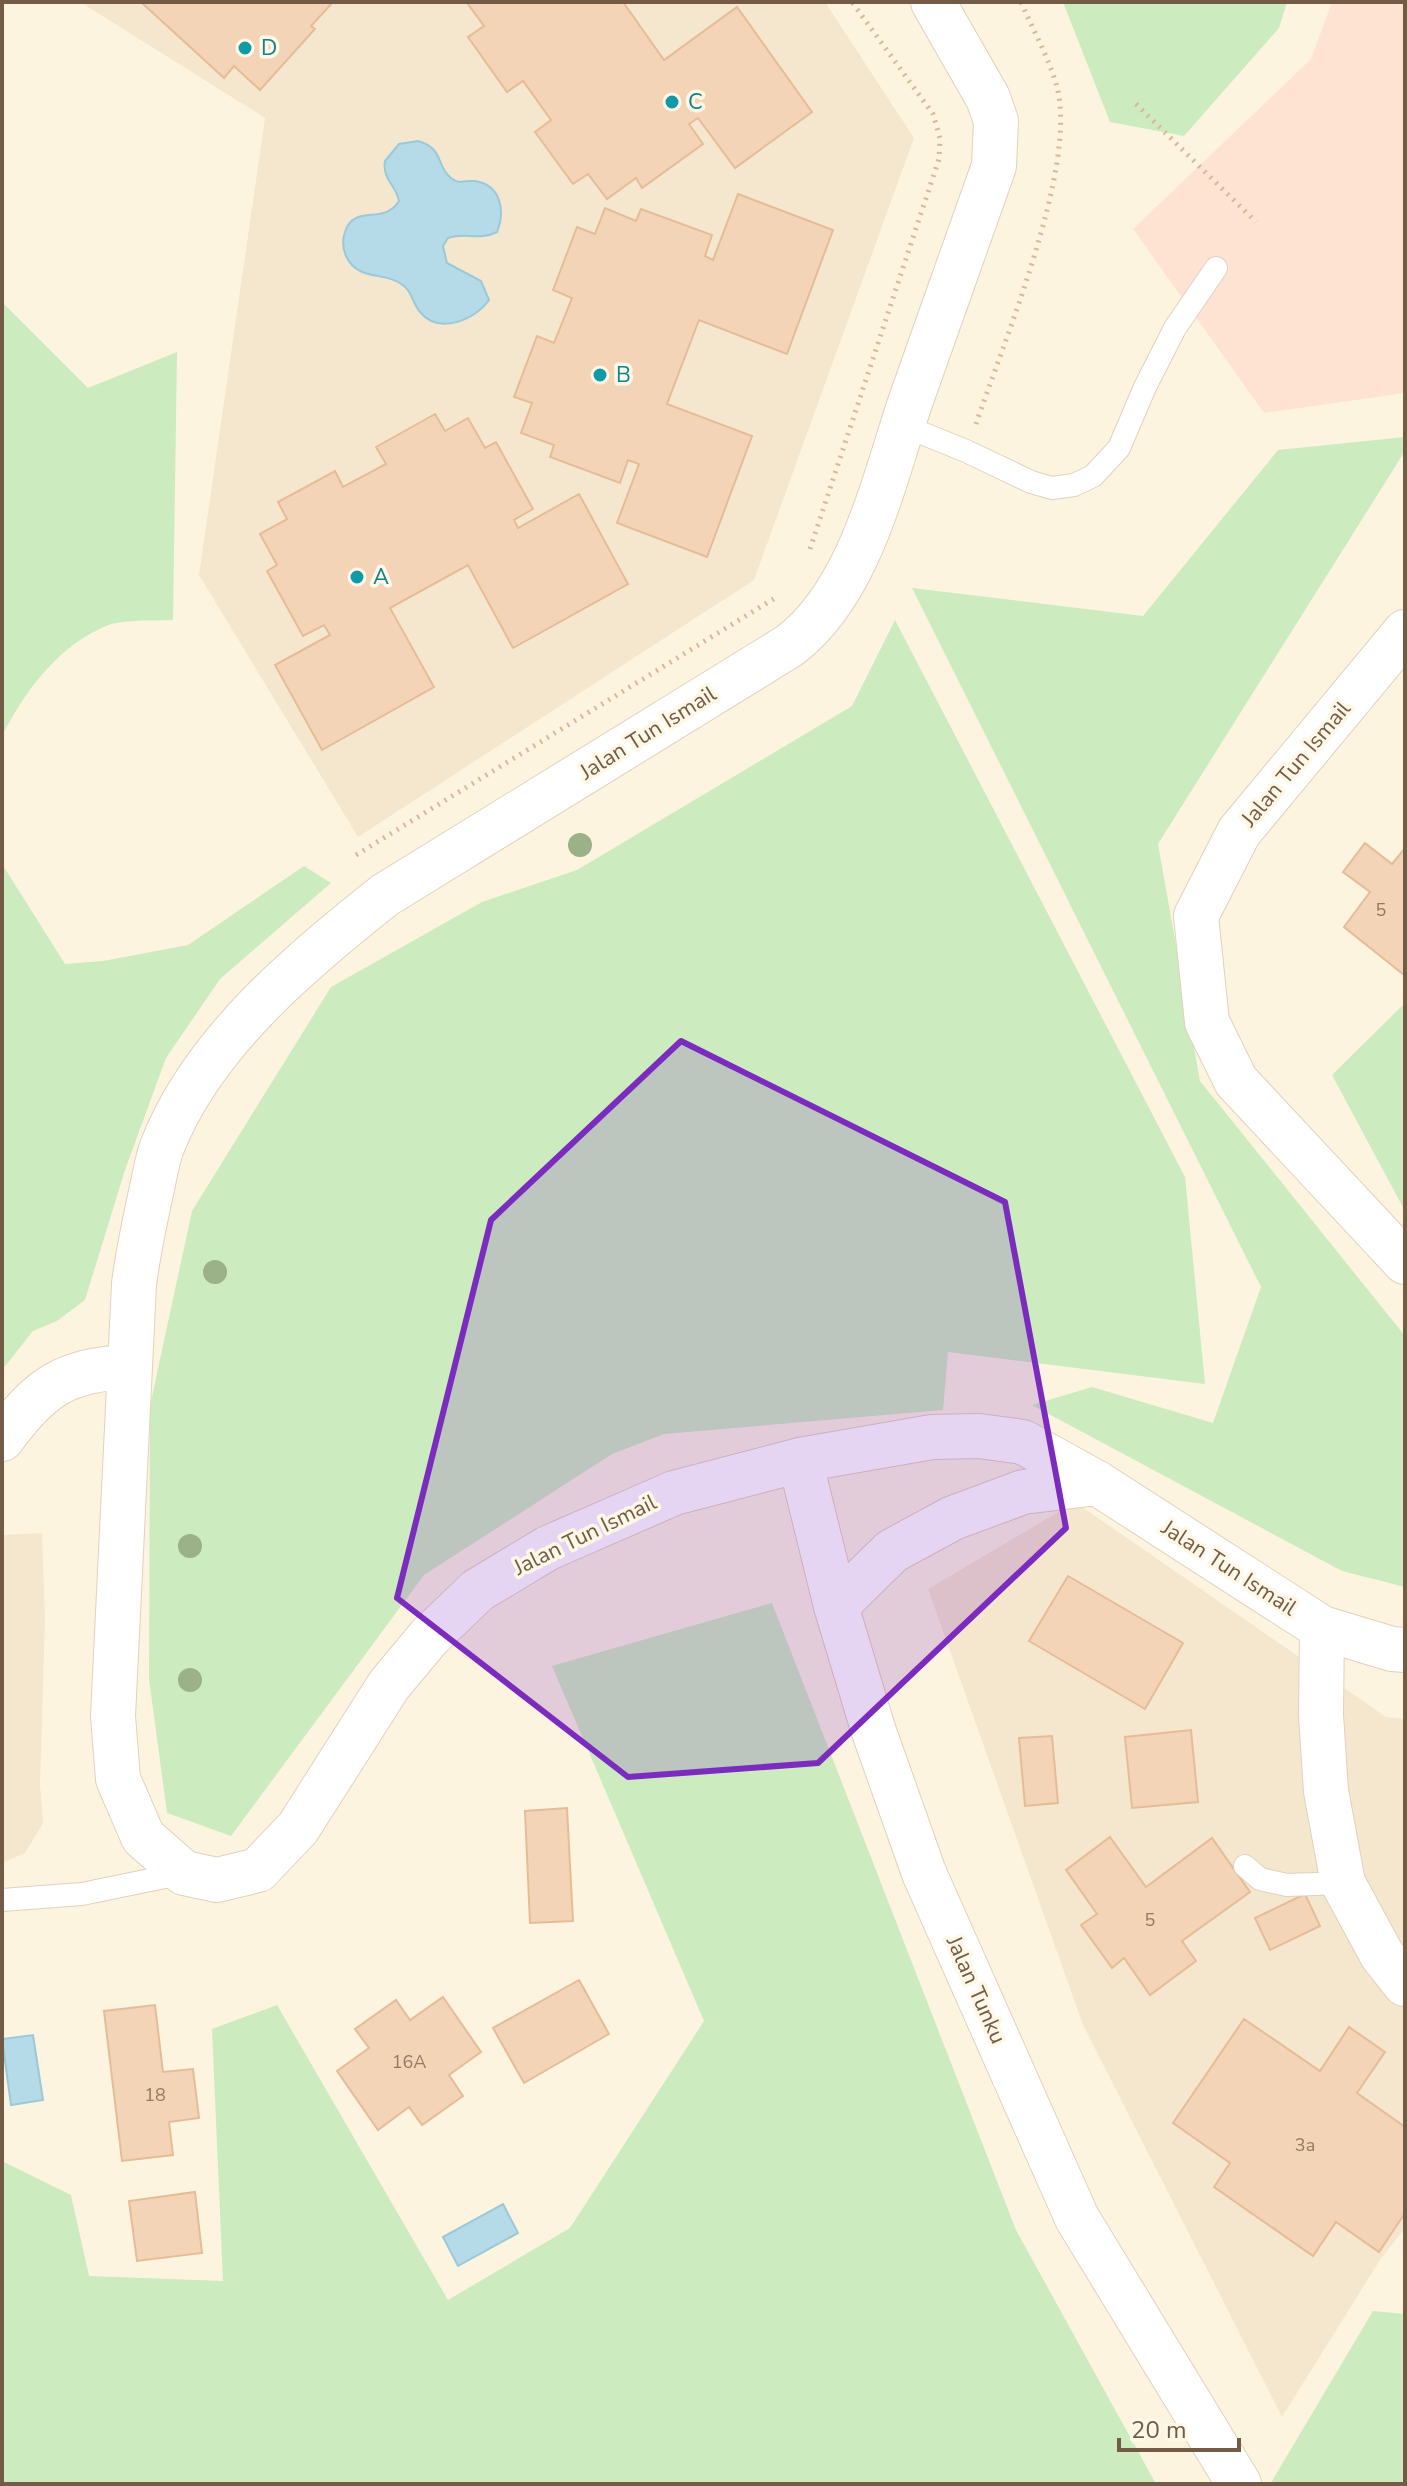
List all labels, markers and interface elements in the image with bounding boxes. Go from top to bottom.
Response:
place label: D [261,33,277,63]
marker: D [236,39,254,57]
place label: C [688,87,703,117]
marker: C [663,93,681,111]
place label: B [616,360,631,390]
marker: B [591,366,609,384]
place label: A [373,562,389,592]
marker: A [348,568,366,586]
street label: Jalan Tun Ismail [573,679,722,787]
street label: Jalan Tun Ismail [1234,694,1358,834]
house number: 5 [1376,898,1386,922]
street label: Jalan Tun Ismail [508,1487,662,1583]
street label: Jalan Tun Ismail [1155,1513,1303,1623]
house number: 5 [1145,1908,1155,1932]
street label: Jalan Tunku [939,1930,1013,2049]
house number: 16A [392,2050,426,2074]
house number: 18 [144,2083,166,2107]
house number: 3a [1295,2133,1315,2157]
scale bar [1119,2402,1239,2452]
text: 20 m [1131,2414,1187,2446]

